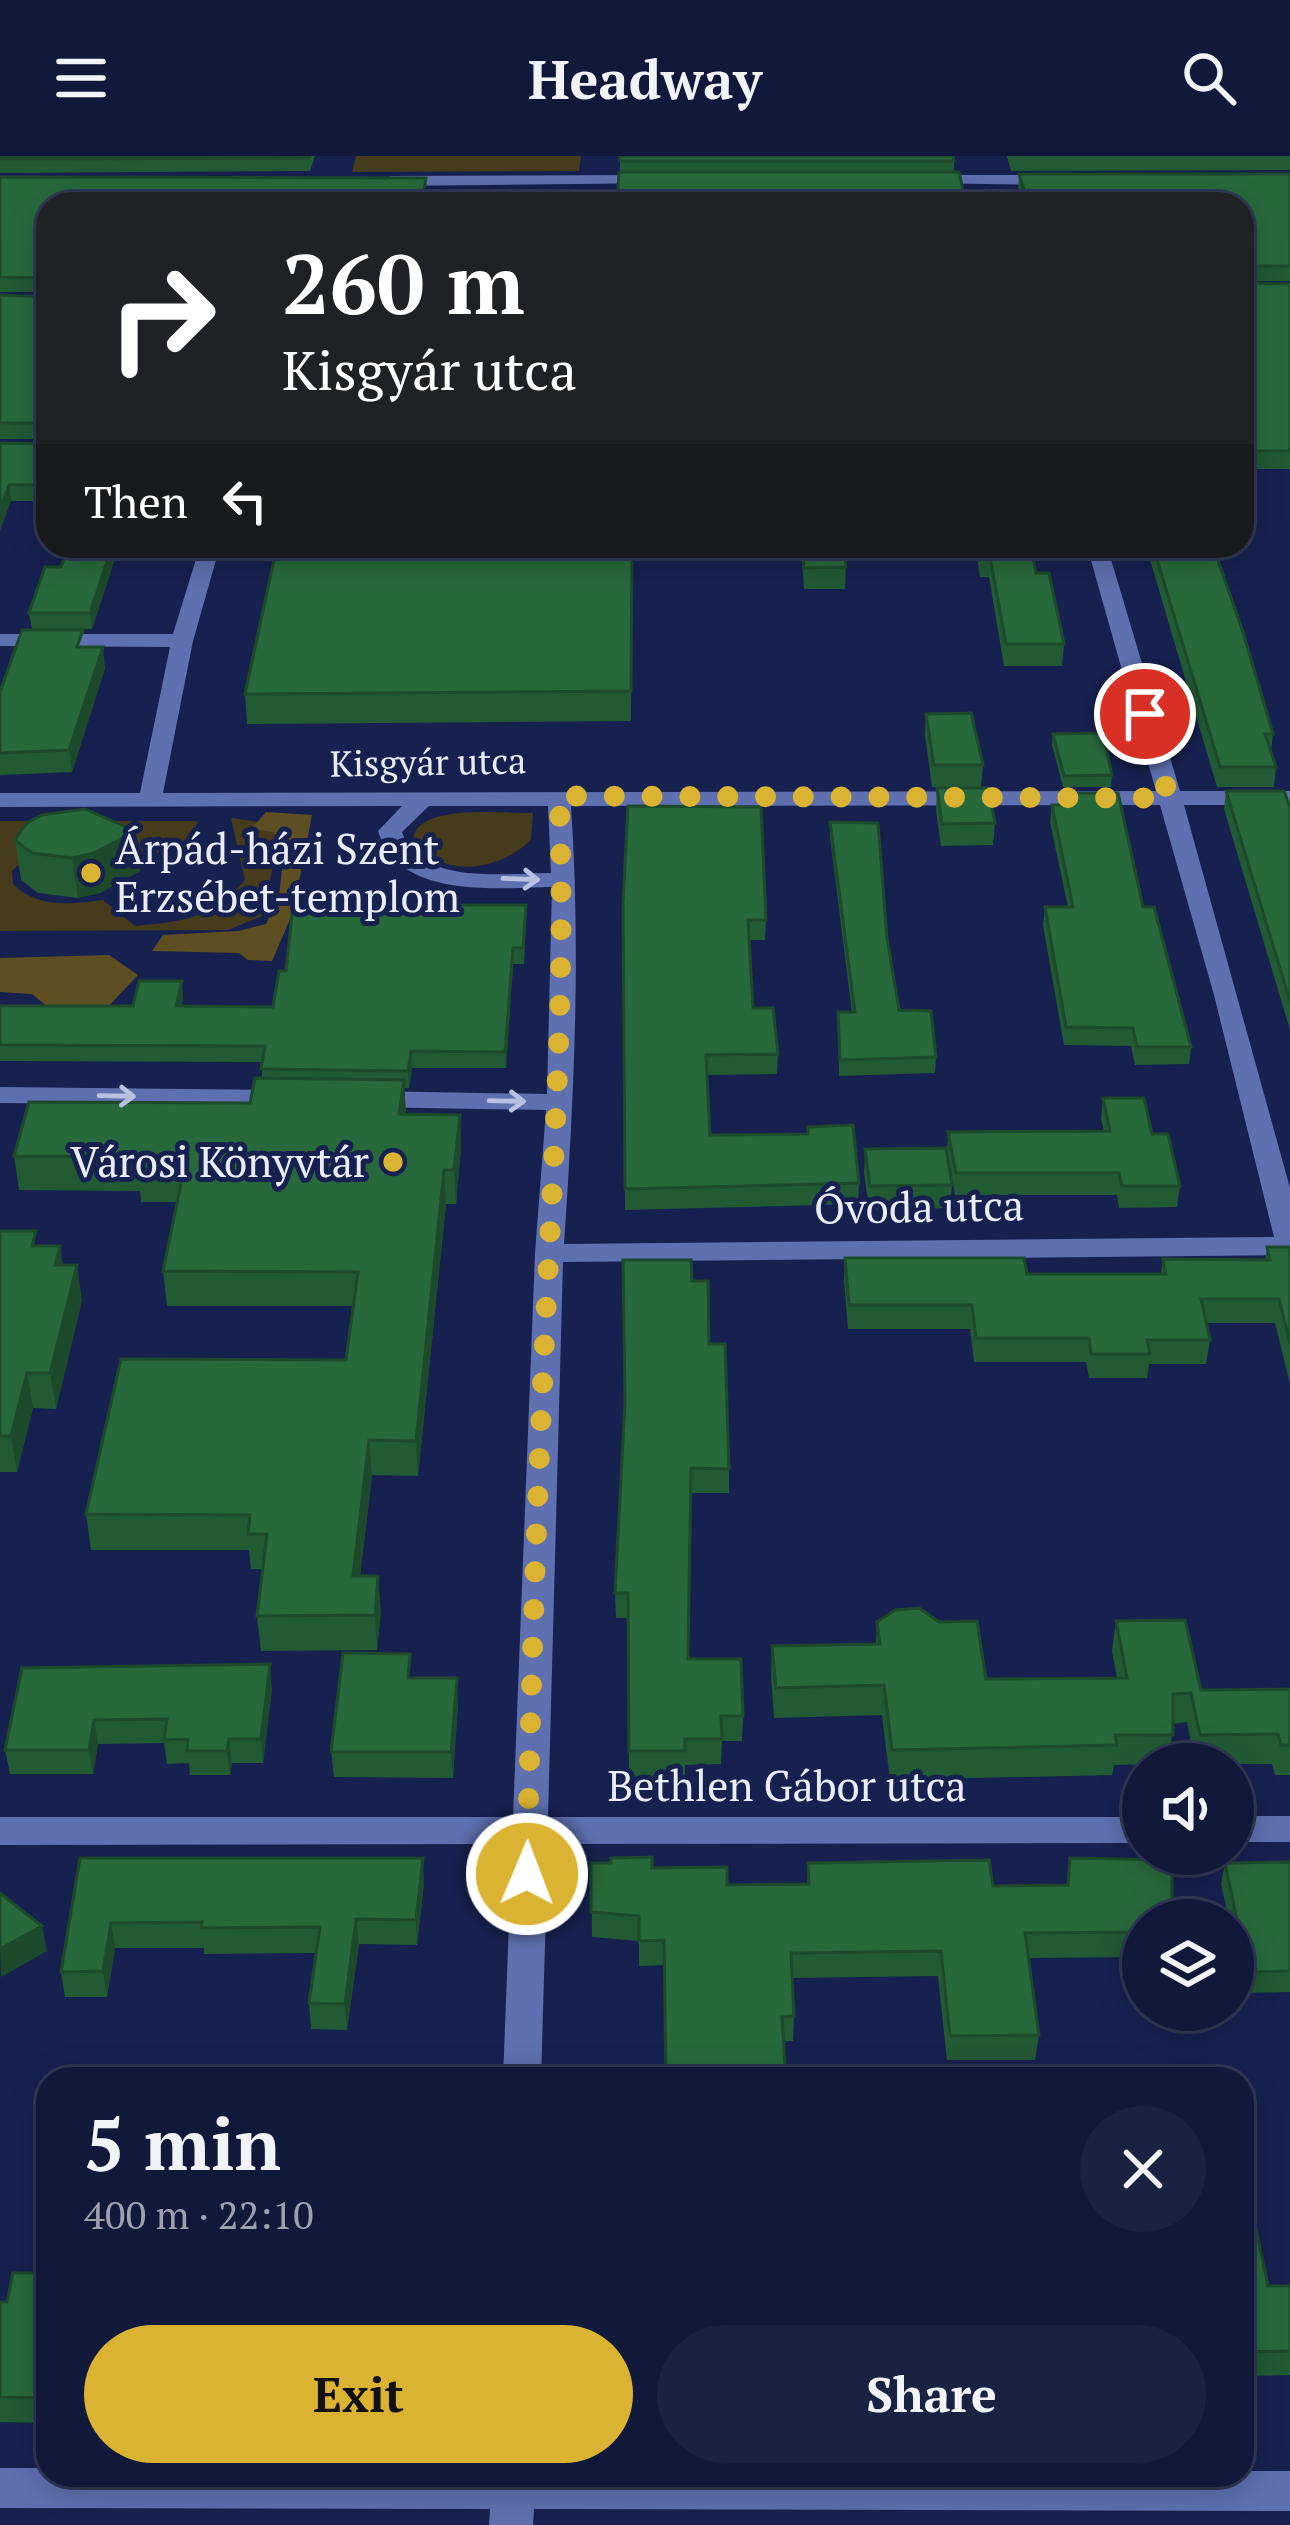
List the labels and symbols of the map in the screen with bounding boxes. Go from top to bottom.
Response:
pin [1094,663,1196,765]
street label: Kisgyár utca [329,736,527,787]
place label: Árpád-házi Szent Erzsébet-templom [115,820,460,924]
marker: Árpád-házi Szent Erzsébet-templom [78,860,104,886]
one-way arrow [501,867,540,890]
one-way arrow [97,1085,136,1107]
one-way arrow [487,1090,526,1112]
place label: Városi Könyvtár [70,1133,369,1189]
marker: Városi Könyvtár [380,1149,406,1175]
street label: Óvoda utca [813,1176,1024,1236]
street label: Bethlen Gábor utca [607,1757,967,1813]
position arrow [464,1811,590,1937]

